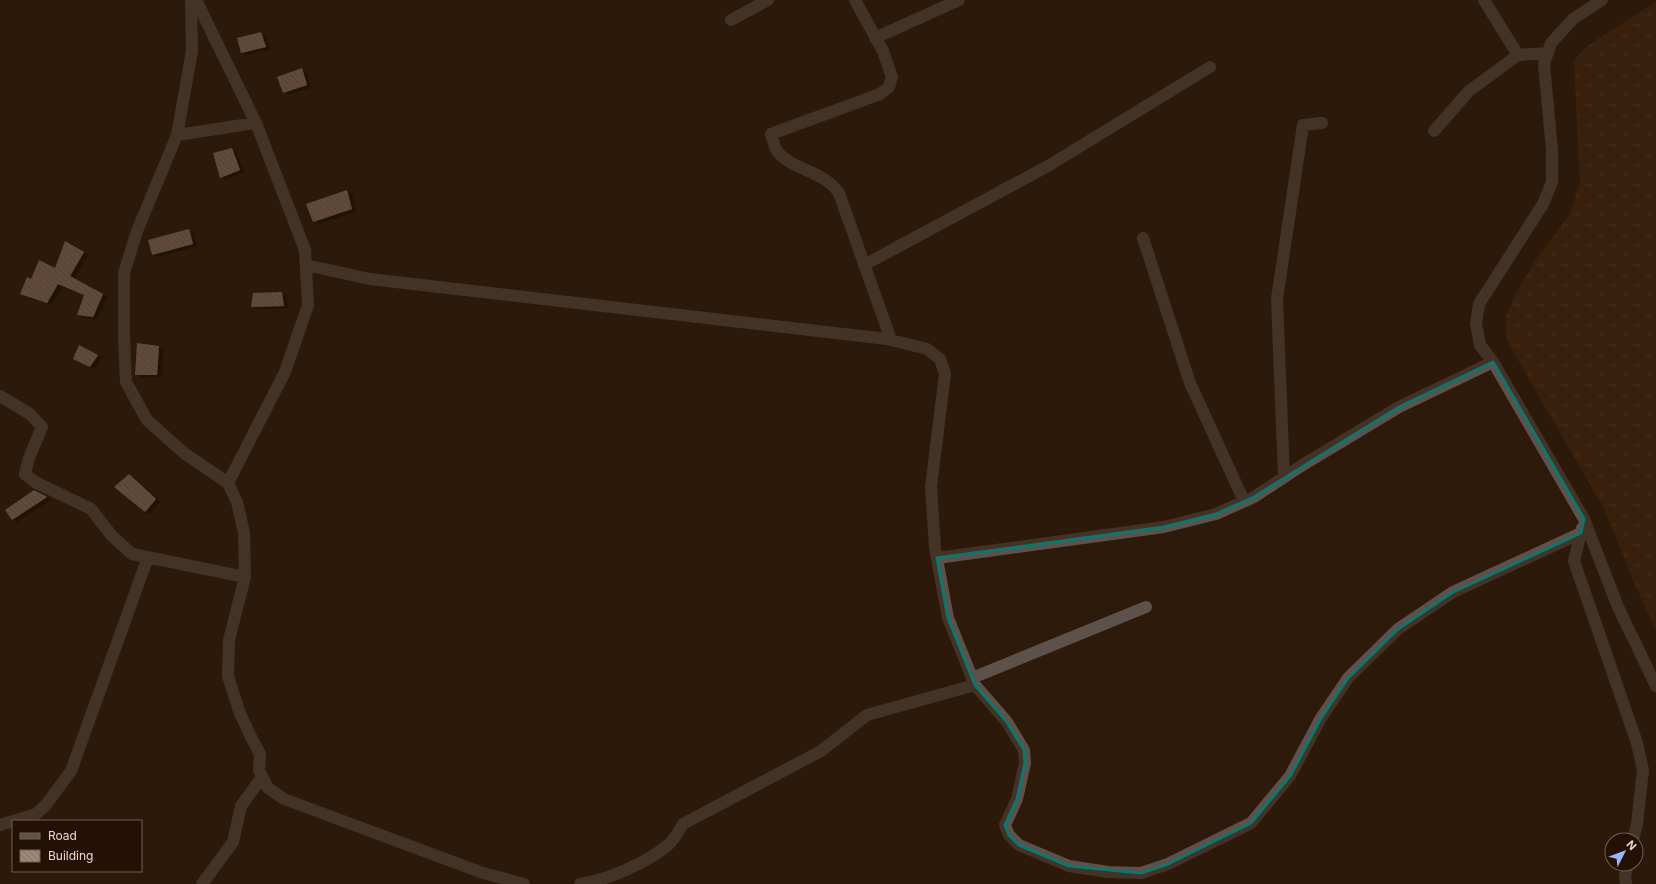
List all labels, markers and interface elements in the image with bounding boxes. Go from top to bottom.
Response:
legend [12,820,142,872]
text: Road [48,828,77,843]
north arrow [1604,832,1644,872]
text: N [1623,838,1639,853]
text: Building [48,848,93,863]

